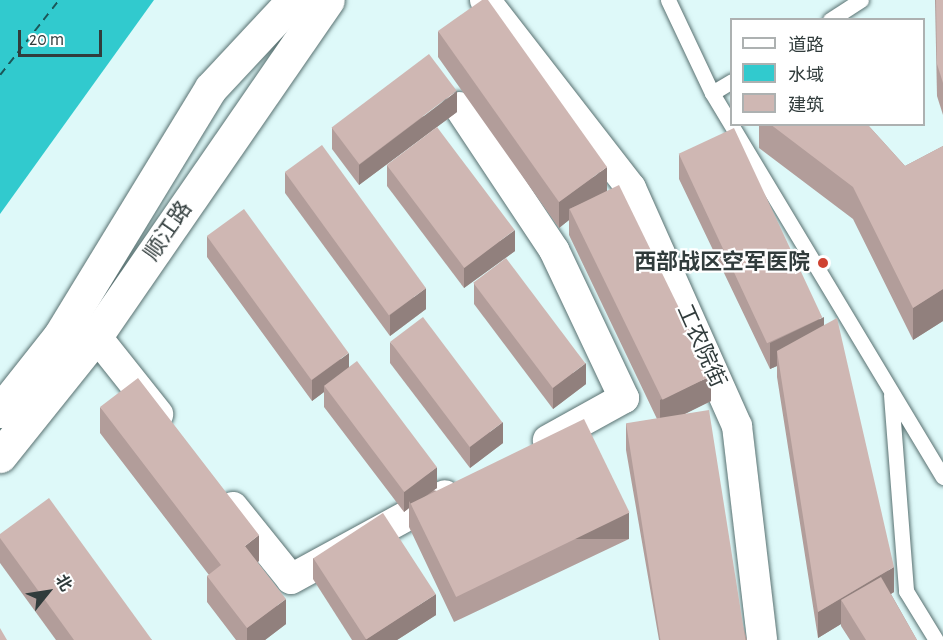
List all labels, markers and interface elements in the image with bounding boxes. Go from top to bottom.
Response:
scale bar [21,18,105,56]
legend [730,18,925,126]
text: 20 m [29,31,64,49]
text: 道路 [788,37,824,55]
text: 水域 [788,67,824,85]
text: 建筑 [788,97,824,115]
street label: 顺江路 [138,196,198,266]
place label: 西部战区空军医院 [634,250,810,276]
marker: 西部战区空军医院 [814,254,832,272]
street label: 工农院街 [671,300,731,392]
north arrow [18,562,78,622]
text: 北 [53,572,75,594]

